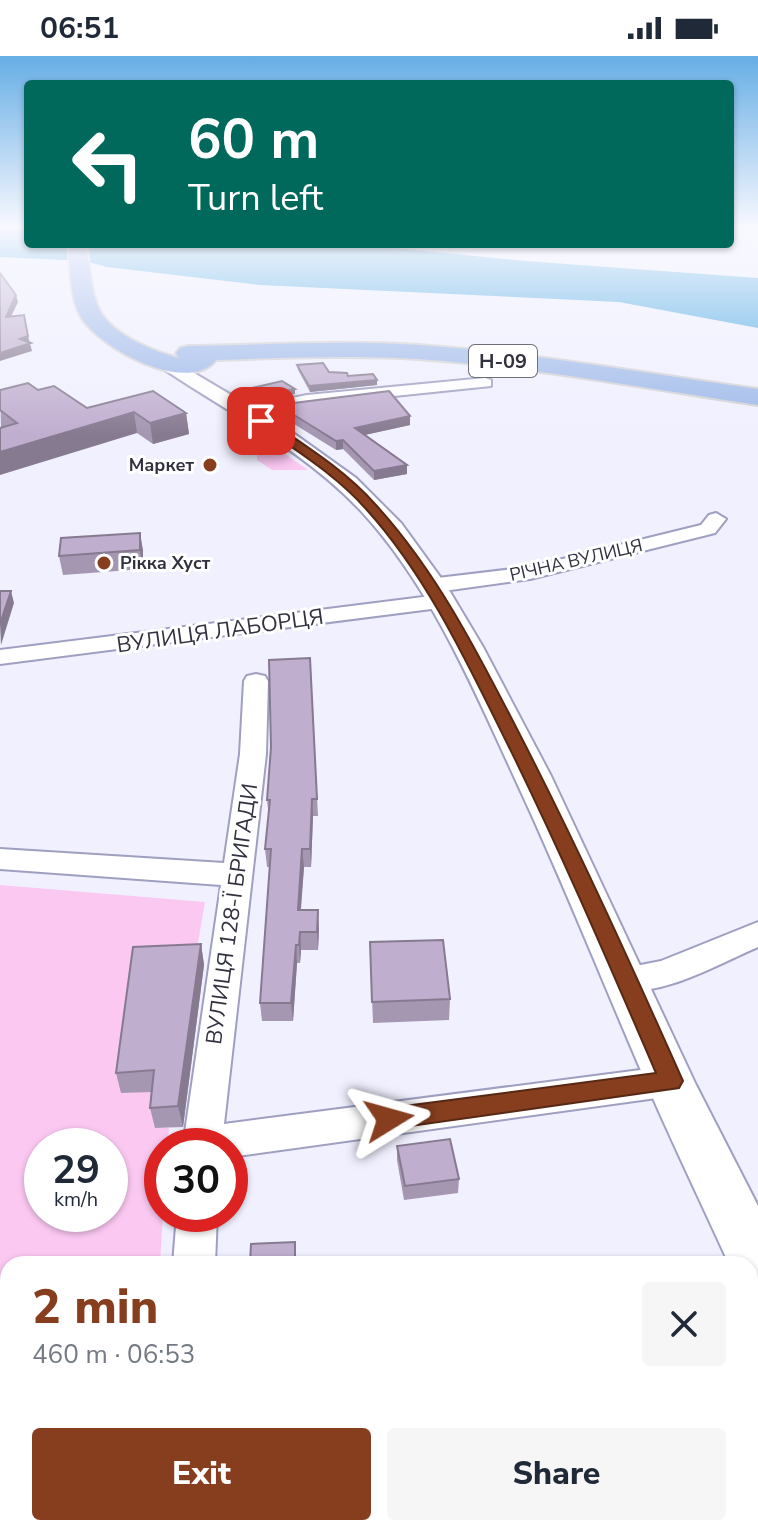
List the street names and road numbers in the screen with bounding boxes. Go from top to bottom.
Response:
road number: Н-09 [469,345,537,377]
street label: РІЧНА ВУЛИЦЯ [507,533,645,587]
street label: ВУЛИЦЯ ЛАБОРЦЯ [115,602,325,660]
street label: ВУЛИЦЯ 128-Ї БРИГАДИ [199,782,265,1046]

